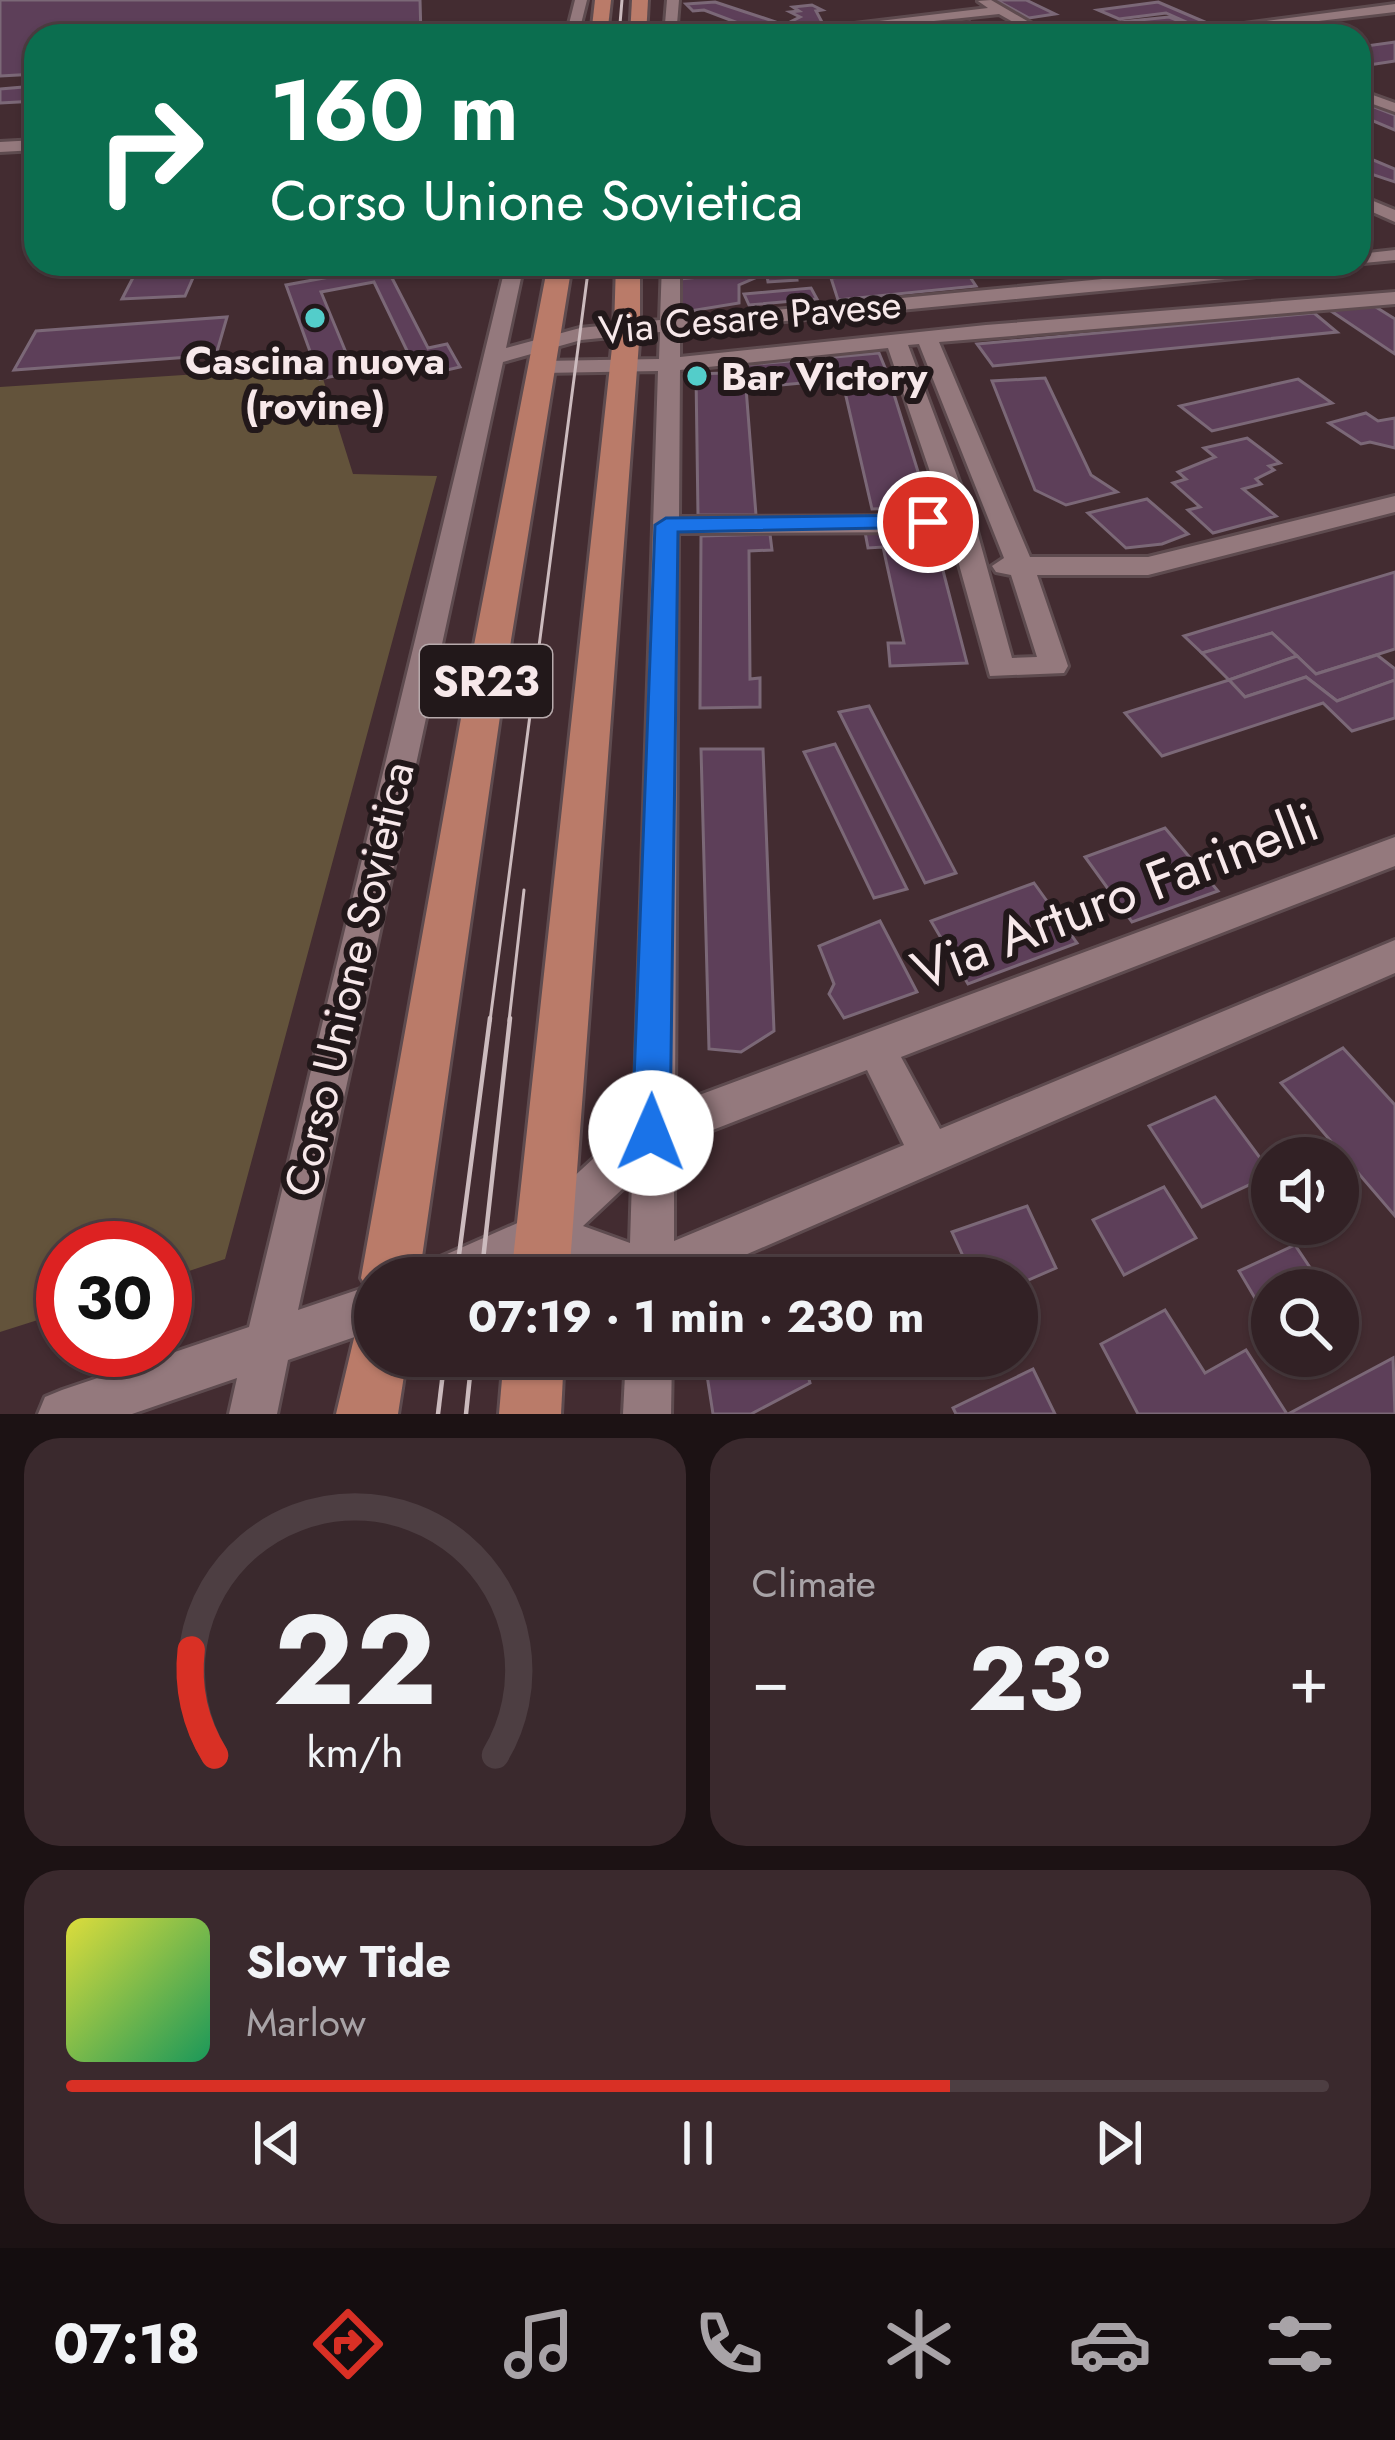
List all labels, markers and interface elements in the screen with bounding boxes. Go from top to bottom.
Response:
text: 160 m [270,50,519,172]
icon: right [72,72,228,228]
text: Corso Unione Sovietica [270,162,803,240]
street label: Via Cesare Pavese [596,275,904,359]
marker: Cascina nuova (rovine) [302,305,328,331]
place label: Cascina nuova (rovine) [185,332,445,434]
place label: Bar Victory [721,348,928,405]
marker: Bar Victory [684,363,710,389]
pin [877,471,979,573]
icon: arrive [895,489,961,555]
road number: SR23 [420,645,552,717]
street label: Corso Unione Sovietica [267,755,431,1203]
street label: Via Arturo Farinelli [900,783,1330,1009]
position arrow [588,1070,714,1196]
map controls [1251,1137,1359,1377]
button: sound [1251,1137,1359,1245]
speed limit sign: 30 [36,1221,192,1377]
button: search [1251,1269,1359,1377]
text: 07:19 · 1 min · 230 m [468,1284,924,1349]
text: Climate [752,1555,876,1612]
text: 22 [273,1570,437,1751]
text: 23° [969,1614,1110,1744]
text: − [752,1632,790,1728]
text: + [1288,1632,1329,1728]
text: km/h [306,1721,403,1783]
text: Slow Tide [246,1929,451,1994]
text: Marlow [246,1994,366,2051]
icon: previous [244,2110,310,2176]
icon: pause [665,2110,731,2176]
icon: next [1086,2110,1152,2176]
icon: directions [306,2302,390,2386]
icon: music [497,2302,581,2386]
icon: phone [687,2302,771,2386]
icon: climate [877,2302,961,2386]
icon: car [1068,2302,1152,2386]
icon: filters [1258,2302,1342,2386]
text: 07:18 [53,2305,200,2383]

